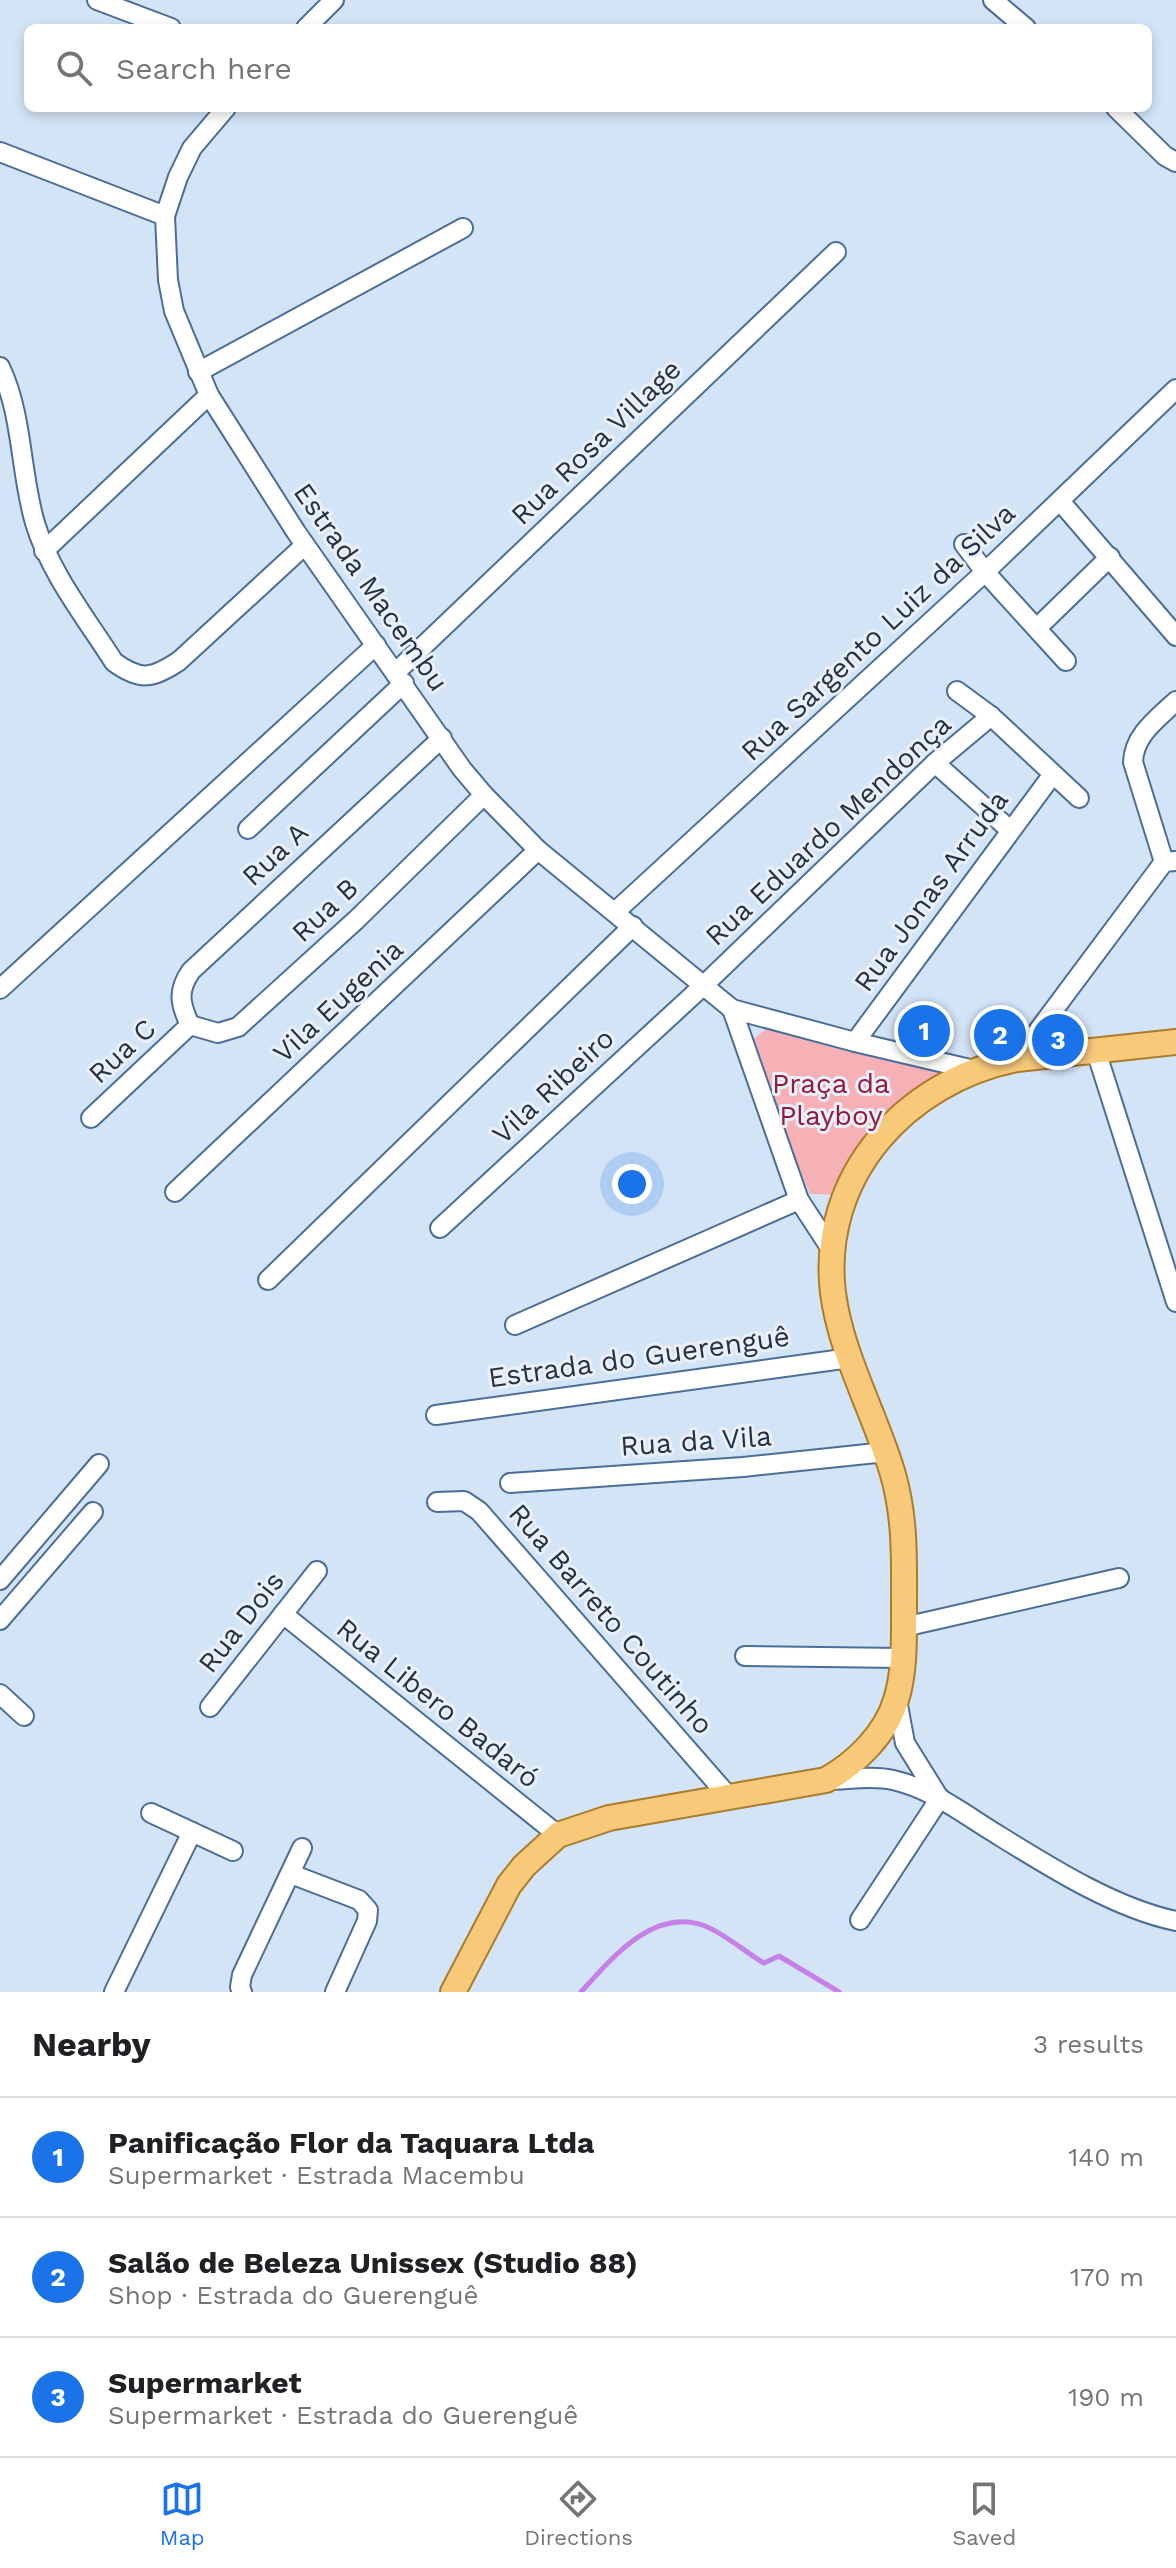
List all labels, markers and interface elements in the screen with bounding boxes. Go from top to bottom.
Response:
search box [24,24,1152,112]
icon: search [52,46,96,90]
text: Search here [116,51,292,86]
street label: Rua Rosa Village [504,353,688,531]
street label: Estrada Macembu [287,477,455,697]
street label: Rua Sargento Luiz da Silva [734,496,1022,768]
street label: Rua Eduardo Mendonça [698,707,958,952]
street label: Rua Jonas Arruda [847,784,1015,998]
street label: Rua A [235,815,315,893]
street label: Rua B [285,871,365,949]
street label: Vila Eugenia [266,932,410,1069]
pin: 1 [898,1001,950,1061]
pin: 2 [974,1005,1026,1065]
pin: 3 [1032,1010,1084,1070]
street label: Rua C [82,1012,162,1090]
street label: Vila Ribeiro [486,1021,620,1151]
park label: Praça da Playboy [772,1067,890,1132]
your location [612,1164,652,1204]
street label: Estrada do Guerenguê [486,1320,792,1394]
street label: Rua da Vila [619,1419,773,1463]
street label: Rua Barreto Coutinho [502,1497,720,1741]
street label: Rua Dois [191,1565,291,1679]
street label: Rua Libero Badaró [330,1611,546,1795]
text: Nearby [32,2024,151,2064]
text: 3 results [1033,2029,1144,2059]
text: Panificação Flor da Taquara Ltda [108,2125,594,2160]
text: 1 [52,2142,64,2172]
text: 140 m [1068,2142,1144,2172]
text: Supermarket · Estrada Macembu [108,2160,525,2190]
text: Salão de Beleza Unissex (Studio 88) [108,2245,638,2280]
text: 2 [50,2262,66,2292]
text: 170 m [1070,2262,1144,2292]
text: Shop · Estrada do Guerenguê [108,2280,479,2310]
text: Supermarket [108,2365,302,2400]
text: 3 [50,2382,66,2412]
text: 190 m [1068,2382,1144,2412]
text: Supermarket · Estrada do Guerenguê [108,2400,578,2430]
tab: Map [160,2477,205,2550]
tab: Directions [524,2477,633,2550]
tab: Saved [952,2477,1016,2550]

